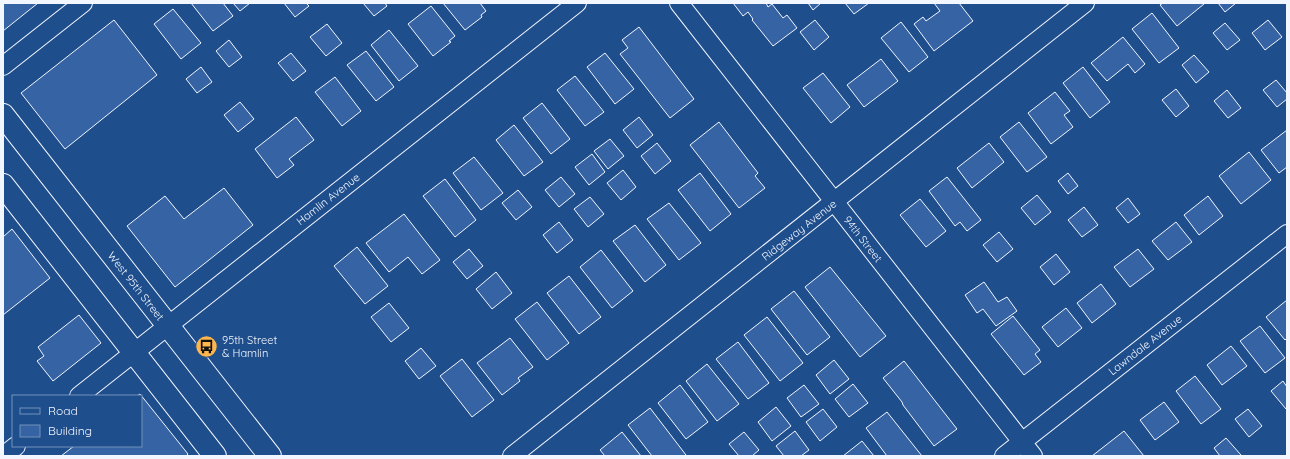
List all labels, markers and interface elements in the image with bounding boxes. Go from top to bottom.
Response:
street label: Hamlin Avenue [294,170,362,228]
street label: Ridgeway Avenue [759,196,839,264]
street label: 94th Street [841,213,886,265]
street label: West 95th Street [105,249,167,324]
street label: Lawndale Avenue [1105,312,1185,378]
bus stop icon: 95th Street & Hamlin [194,333,220,359]
place label: 95th Street & Hamlin [222,333,277,360]
legend [12,395,142,447]
text: Road [48,403,78,418]
text: Building [48,423,92,438]

